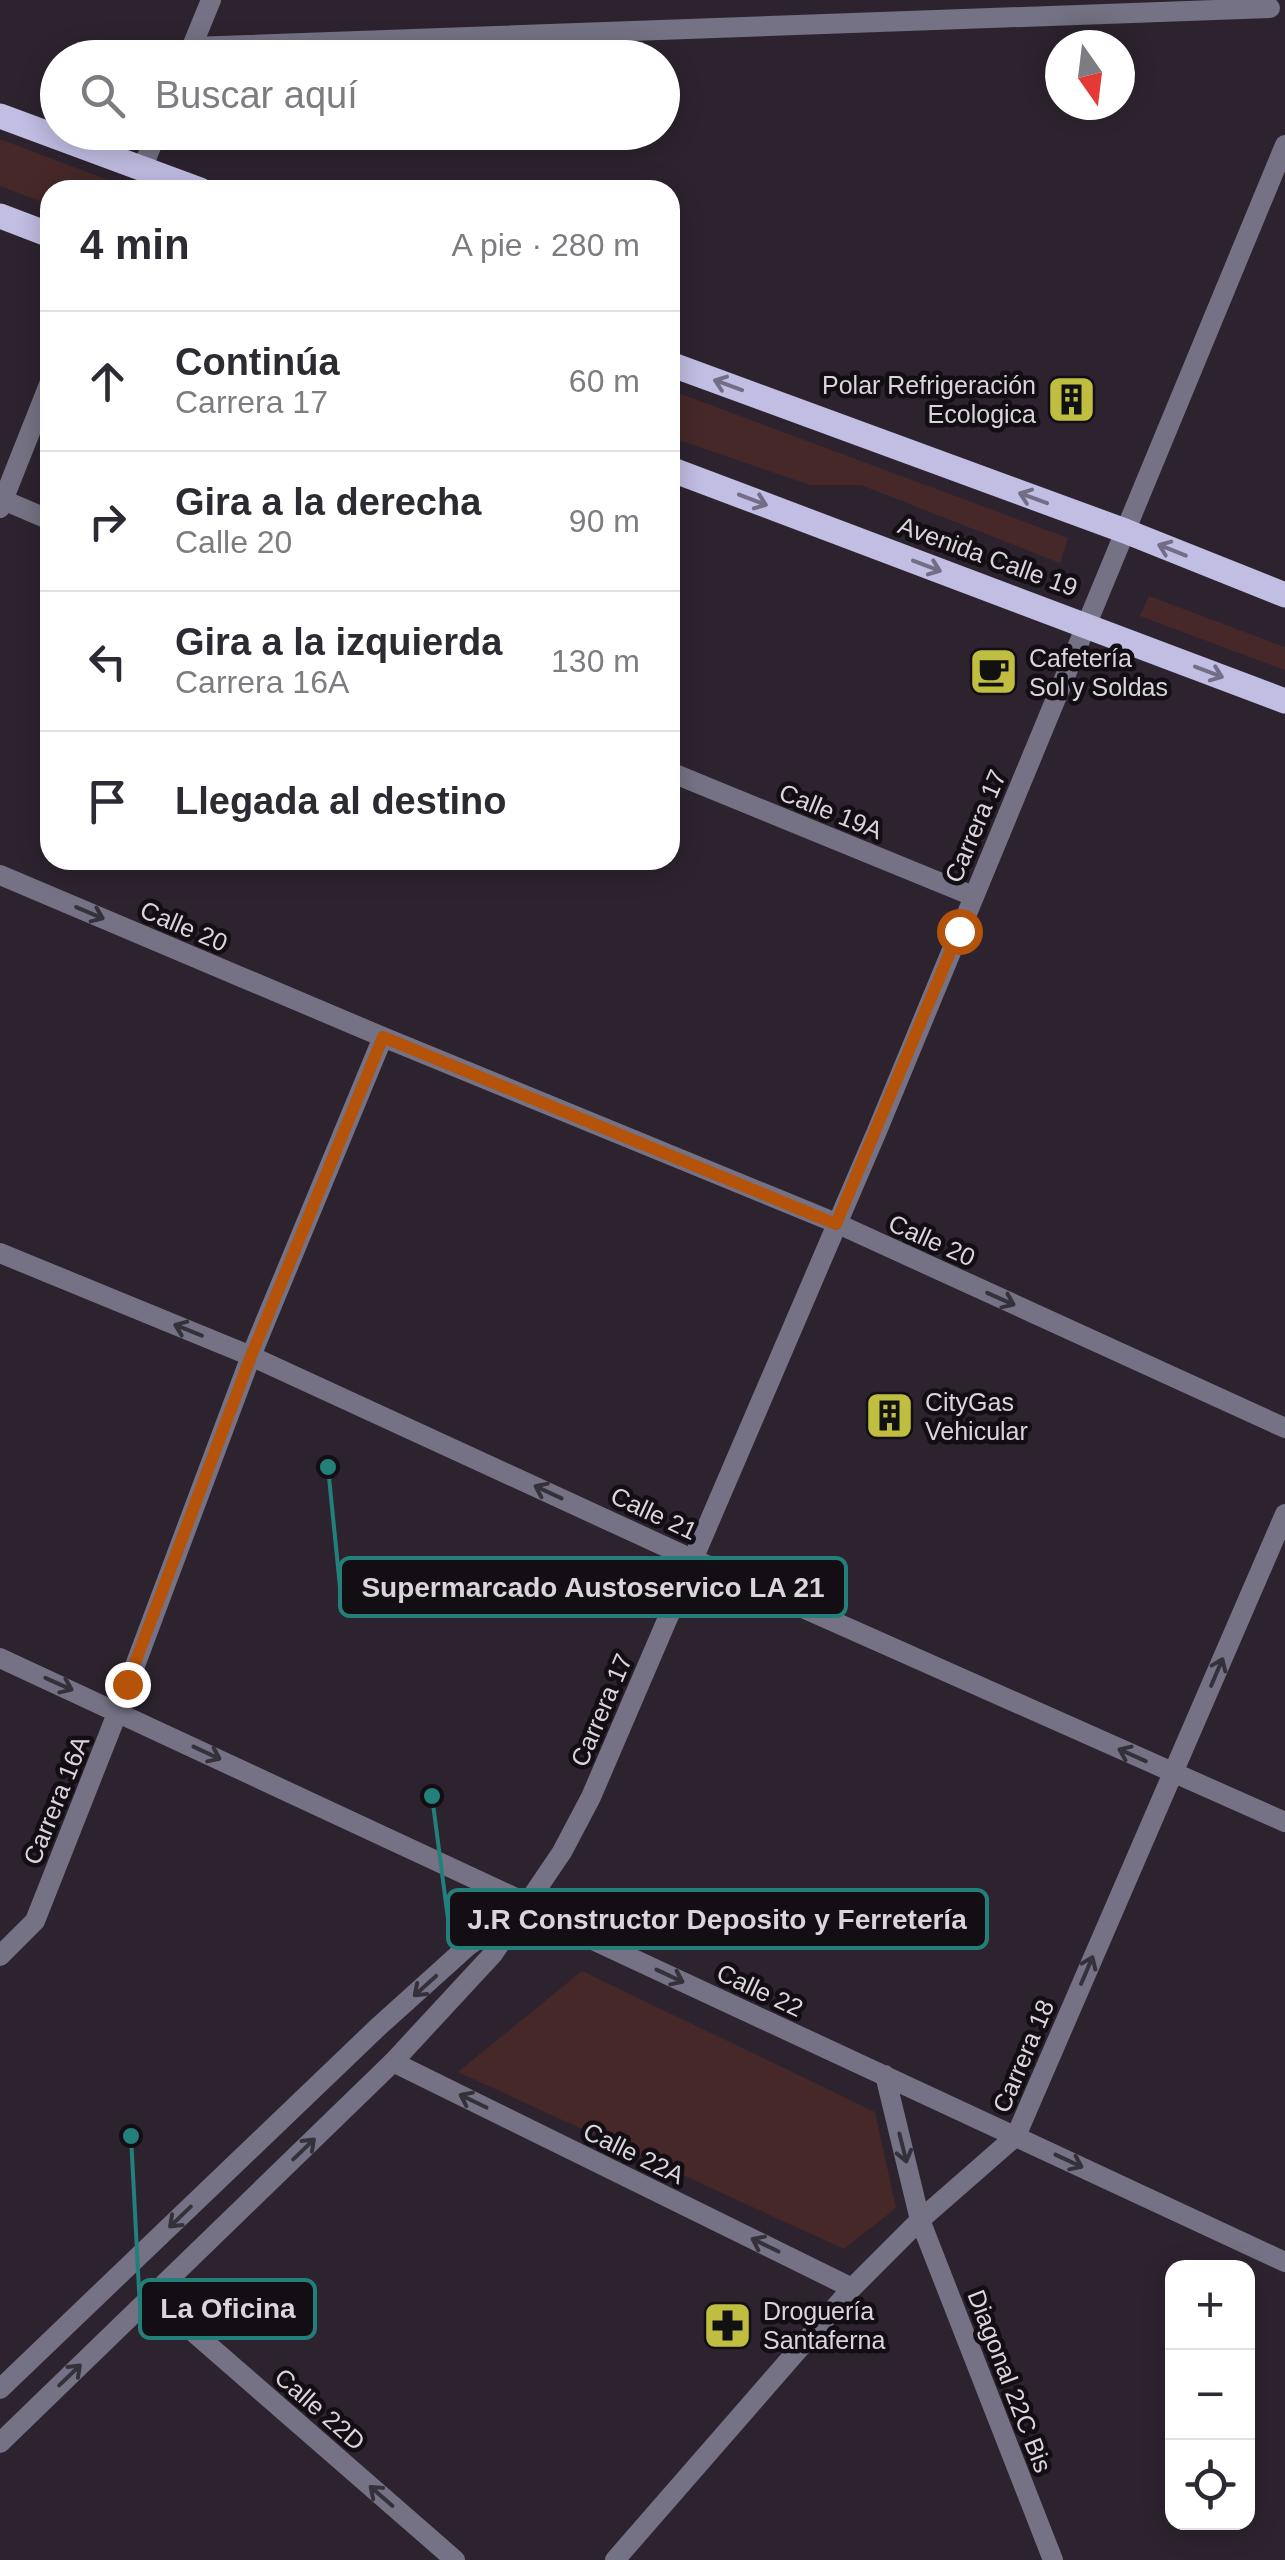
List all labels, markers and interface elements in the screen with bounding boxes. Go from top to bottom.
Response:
north arrow [1045,30,1135,120]
search box [40,40,680,150]
icon: search [75,68,130,123]
text: Buscar aquí [155,74,358,116]
text: 4 min [80,221,190,268]
text: A pie · 280 m [451,227,640,263]
text: Continúa [175,341,340,383]
icon: ahead [80,354,135,409]
text: 60 m [569,363,640,399]
place label: Polar Refrigeración Ecologica [822,371,1036,428]
building icon: Polar Refrigeración Ecologica [1045,373,1097,425]
one-way arrow [714,375,745,393]
text: Carrera 17 [175,384,328,420]
text: Gira a la derecha [175,481,481,523]
one-way arrow [1019,488,1050,506]
one-way arrow [737,492,768,510]
icon: right [80,494,135,549]
text: 90 m [569,503,640,539]
street label: Avenida Calle 19 [895,511,1081,601]
text: Calle 20 [175,524,292,560]
one-way arrow [1158,540,1188,558]
one-way arrow [911,558,942,576]
text: Gira a la izquierda [175,621,502,663]
icon: left [80,634,135,689]
text: 130 m [551,643,640,679]
place label: Cafetería Sol y Soldas [1029,644,1168,701]
cafe icon: Cafetería Sol y Soldas [968,646,1020,698]
text: Carrera 16A [175,664,349,700]
one-way arrow [1193,665,1224,683]
street label: Carrera 17 [939,766,1011,886]
icon: arrive [80,774,135,829]
street label: Calle 19A [775,778,887,844]
text: Llegada al destino [175,780,507,822]
street label: Calle 20 [136,895,232,957]
one-way arrow [74,905,105,923]
route start [937,909,983,955]
street label: Calle 20 [884,1209,980,1271]
one-way arrow [985,1290,1015,1309]
one-way arrow [173,1320,204,1338]
place label: CityGas Vehicular [925,1388,1028,1445]
building icon: CityGas Vehicular [864,1390,916,1442]
street label: Calle 21 [607,1481,701,1545]
one-way arrow [534,1482,564,1501]
callout: Supermarcado Austoservico LA 21 [340,1558,846,1616]
text: Supermarcado Austoservico LA 21 [361,1572,825,1603]
street label: Carrera 17 [565,1650,637,1770]
one-way arrow [1209,1657,1227,1688]
route end [105,1662,151,1708]
one-way arrow [43,1676,73,1695]
street label: Carrera 16A [18,1731,95,1868]
one-way arrow [191,1744,221,1763]
one-way arrow [1117,1745,1148,1763]
callout: J.R Constructor Deposito y Ferretería [448,1890,987,1948]
text: J.R Constructor Deposito y Ferretería [467,1904,967,1935]
one-way arrow [1080,1955,1098,1986]
street label: Calle 22 [713,1958,807,2022]
one-way arrow [654,1968,684,1987]
one-way arrow [413,1974,438,1997]
street label: Carrera 18 [987,1996,1059,2116]
one-way arrow [459,2091,489,2110]
street label: Calle 22A [579,2117,689,2189]
one-way arrow [895,2131,913,2163]
one-way arrow [291,2137,315,2161]
one-way arrow [1053,2153,1084,2171]
one-way arrow [168,2205,193,2228]
one-way arrow [750,2235,780,2254]
map controls [1165,2260,1255,2530]
button: + [1165,2260,1255,2350]
callout: La Oficina [140,2280,315,2338]
street label: Diagonal 22C Bis [962,2286,1058,2476]
text: La Oficina [160,2293,296,2324]
place label: Droguería Santaferna [763,2297,885,2354]
pharmacy icon: Droguería Santaferna [702,2299,754,2351]
button: − [1165,2350,1255,2440]
street label: Calle 22D [269,2362,371,2456]
one-way arrow [58,2363,82,2387]
button: locate [1165,2440,1255,2530]
one-way arrow [369,2484,394,2507]

